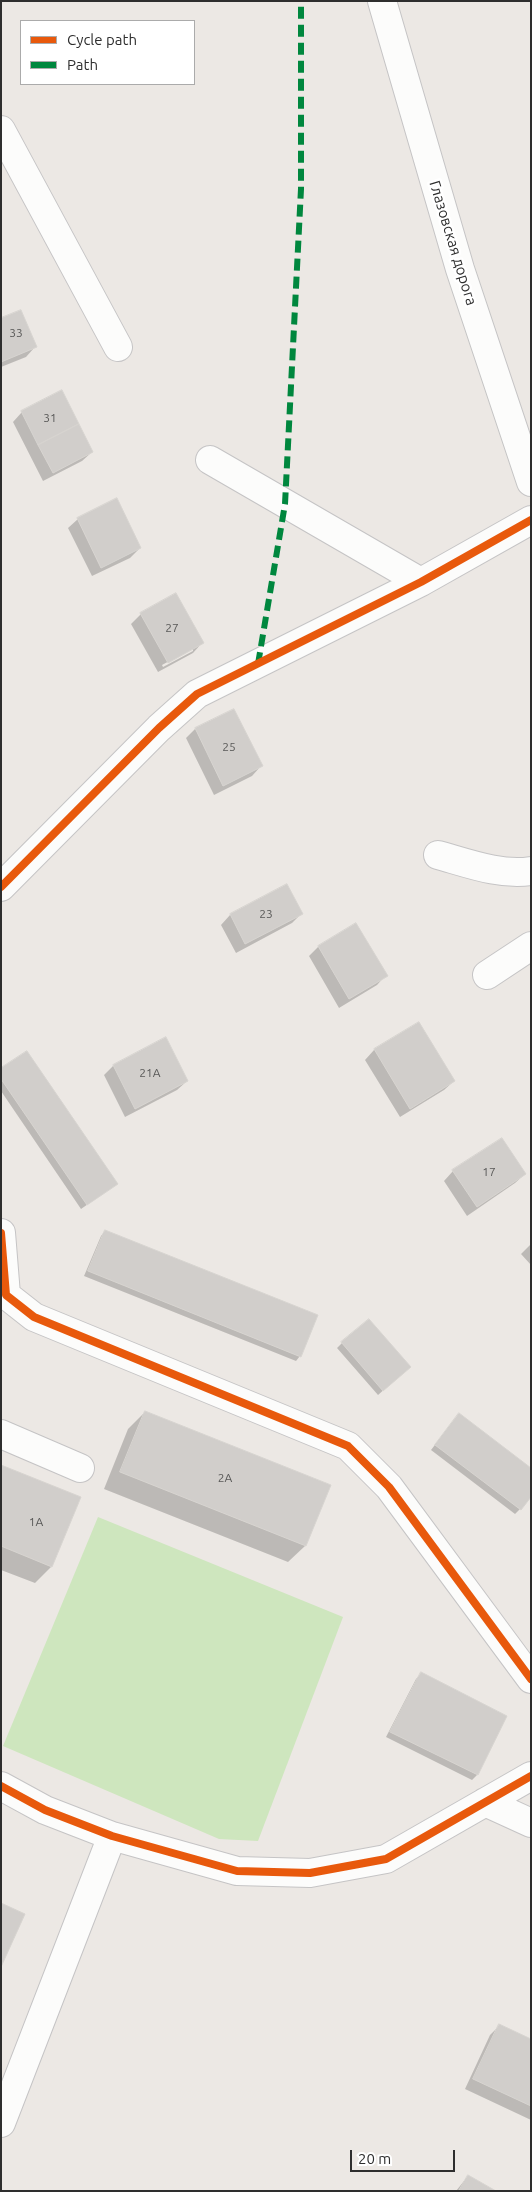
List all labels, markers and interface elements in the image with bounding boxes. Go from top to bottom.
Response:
legend [20,20,195,85]
text: Cycle path [67,31,137,48]
text: Path [67,56,98,73]
street label: Глазовская дорога [425,178,481,308]
house number: 33 [9,326,23,340]
house number: 31 [43,411,57,425]
house number: 27 [165,621,179,635]
house number: 25 [222,740,236,754]
house number: 23 [259,907,273,921]
house number: 21А [139,1066,161,1080]
house number: 17 [482,1165,496,1179]
house number: 2А [218,1471,232,1485]
house number: 1А [29,1515,43,1529]
scale bar [352,2140,457,2172]
text: 20 m [358,2150,391,2167]

